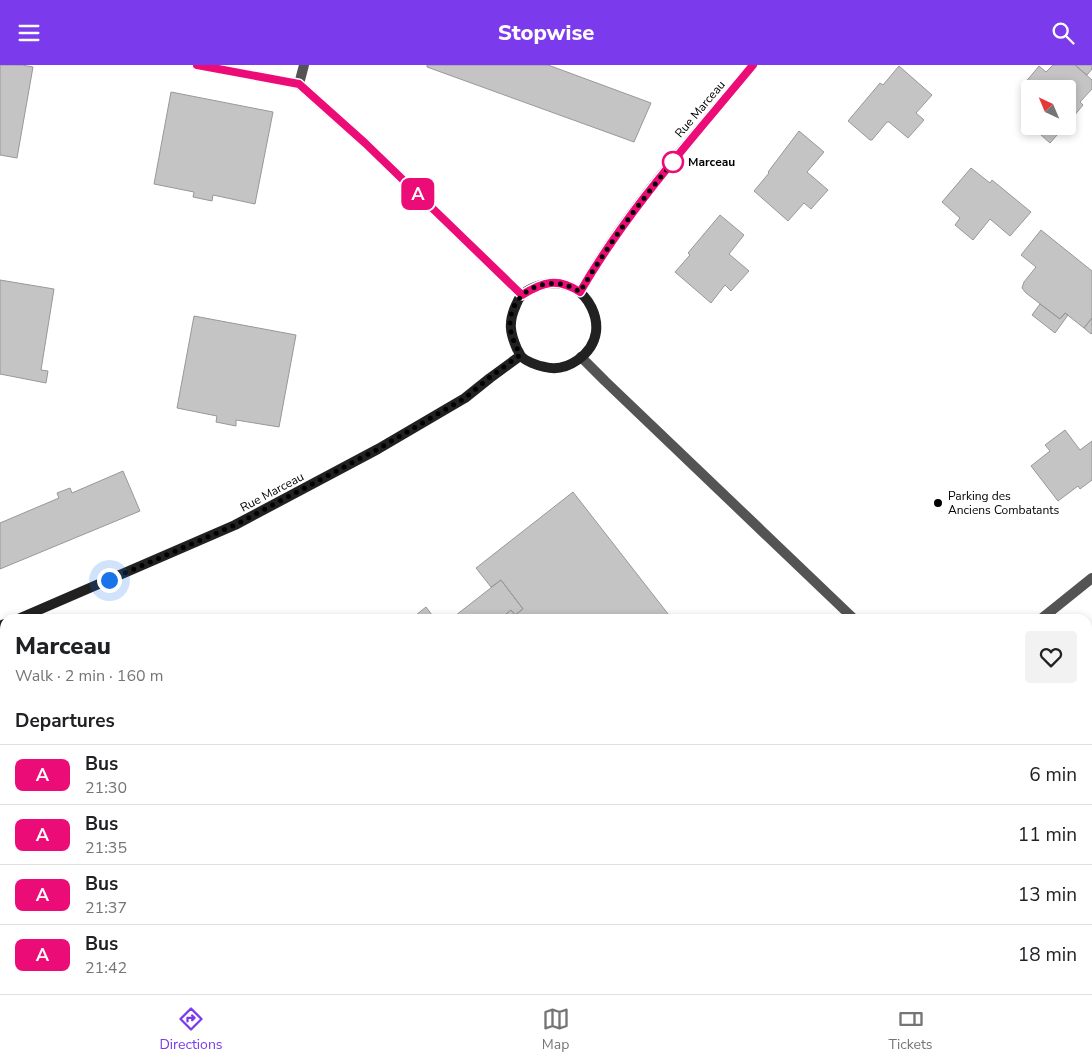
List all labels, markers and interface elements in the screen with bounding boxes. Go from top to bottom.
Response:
text: Stopwise [498,18,594,48]
icon: menu [15,19,43,47]
icon: search [1049,19,1077,47]
street label: Rue Marceau [671,77,729,141]
north arrow [1021,80,1076,135]
map controls [1021,80,1076,135]
marker: Marceau [662,151,684,173]
place label: Marceau [688,154,735,170]
line badge: A [402,178,434,210]
text: A [411,182,425,206]
street label: Rue Marceau [237,469,307,515]
place label: Parking des Anciens Combatants [948,488,1059,518]
marker: Parking des Anciens Combatants [932,497,944,509]
your location [97,568,122,593]
text: Marceau [15,630,111,662]
button: heart [1025,631,1077,683]
text: Walk · 2 min · 160 m [15,665,163,687]
text: Departures [15,708,115,734]
text: Bus [85,751,118,777]
text: 6 min [1029,762,1077,788]
text: A [36,763,49,787]
text: 21:30 [85,777,127,799]
text: Bus [85,811,118,837]
text: 11 min [1018,822,1077,848]
text: A [36,823,49,847]
text: 21:35 [85,837,127,859]
text: Bus [85,871,118,897]
text: 13 min [1018,882,1077,908]
text: A [36,883,49,907]
text: 21:37 [85,897,127,919]
text: Bus [85,931,118,957]
text: 18 min [1018,942,1077,968]
text: A [36,943,49,967]
text: 21:42 [85,957,127,979]
tab: Directions [159,1005,223,1054]
tab: Map [542,1005,570,1054]
tab: Tickets [888,1005,933,1054]

